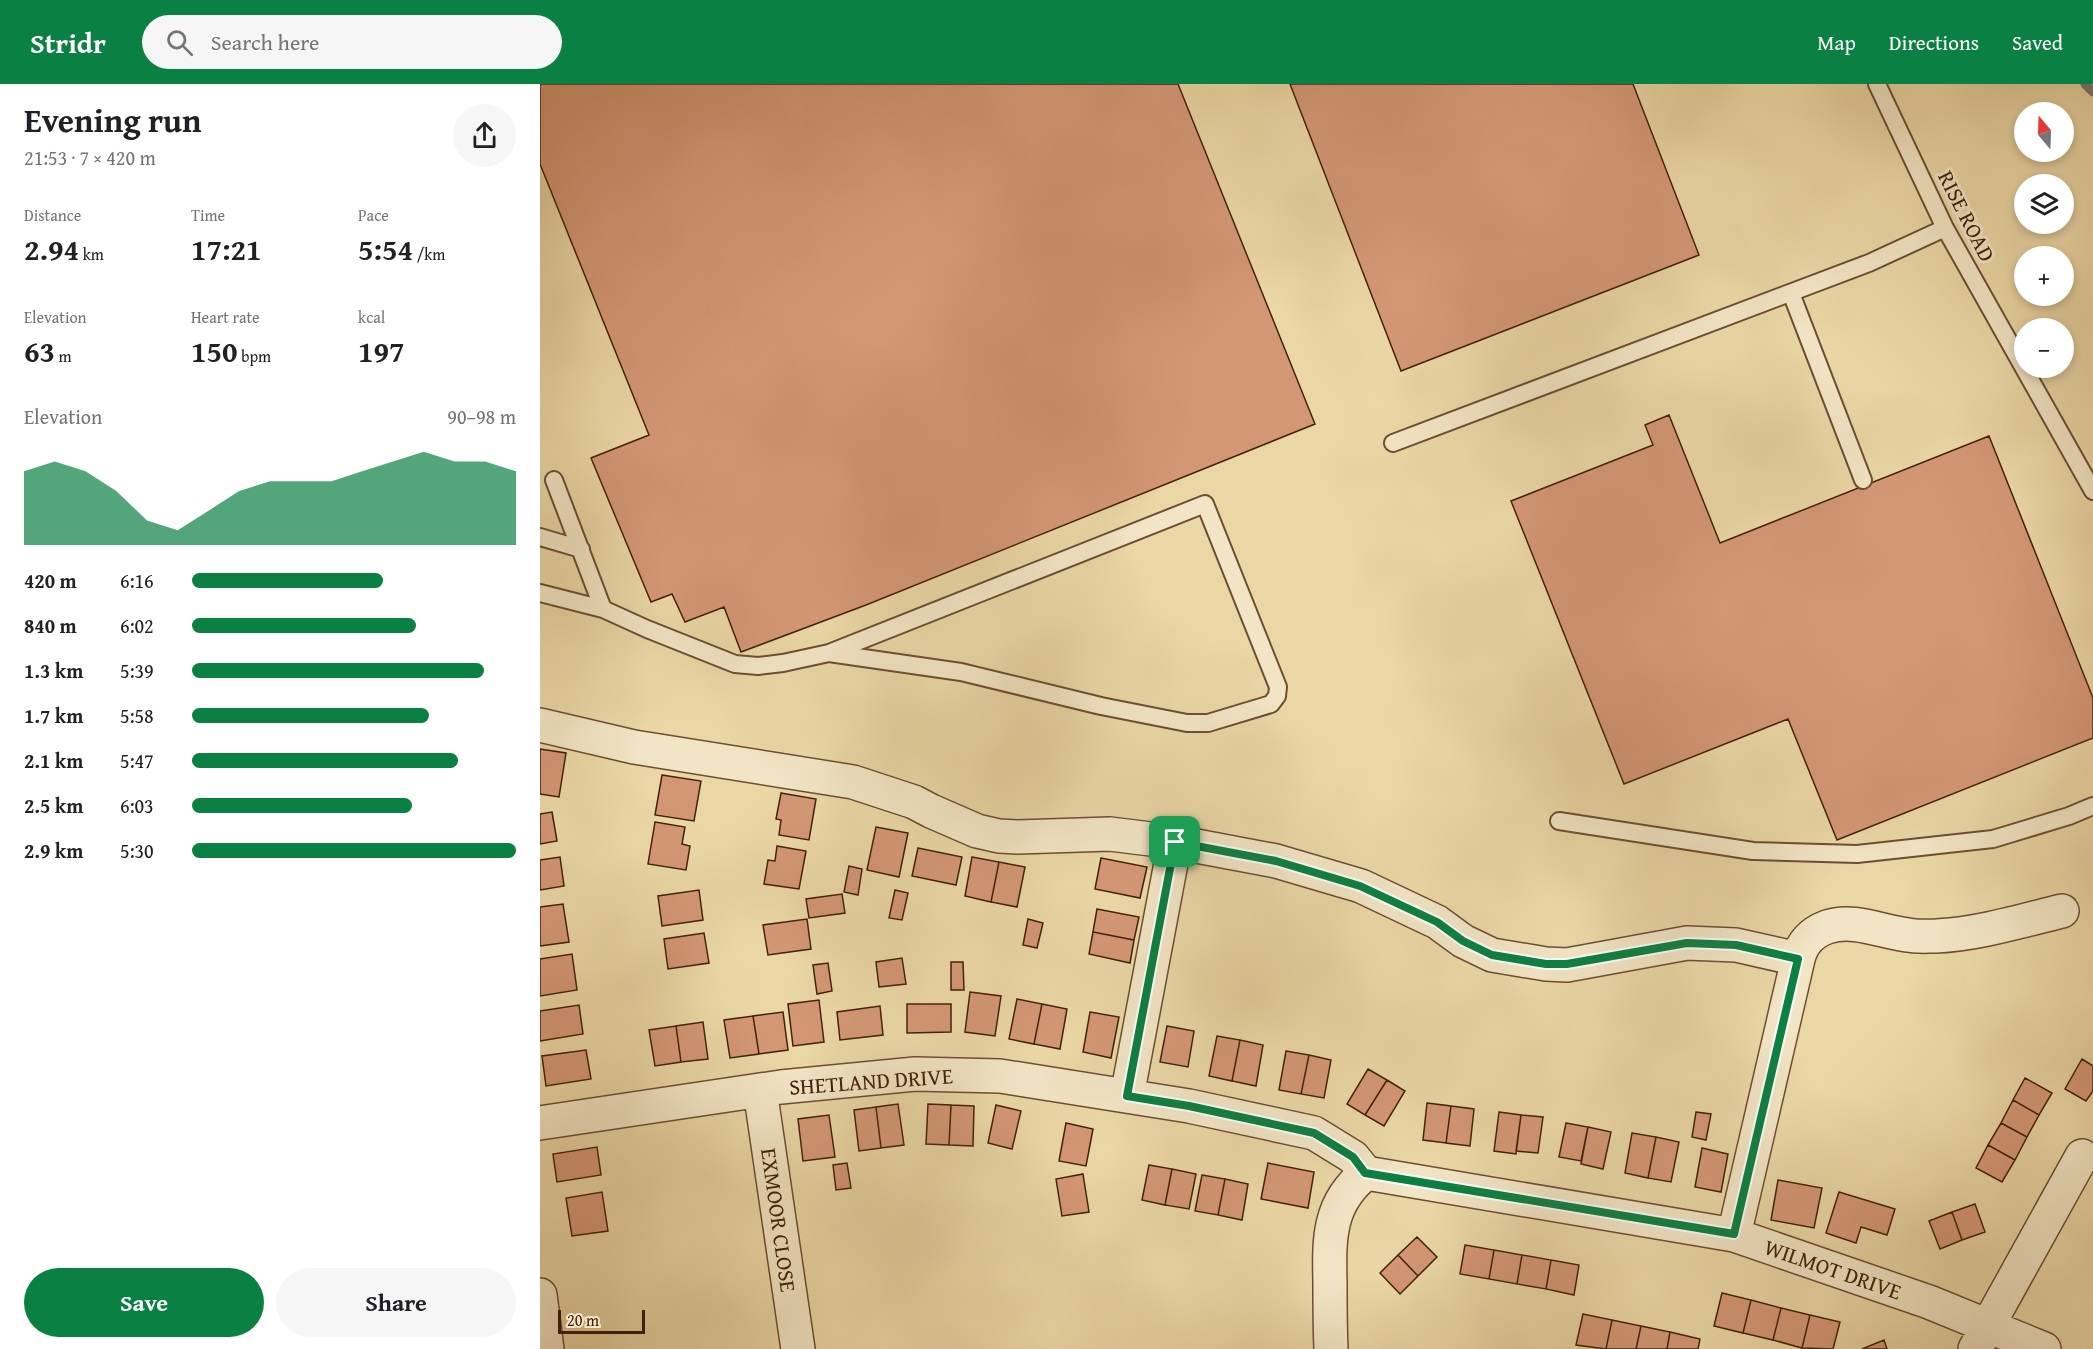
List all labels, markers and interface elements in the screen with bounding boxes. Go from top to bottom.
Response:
search box [142,15,562,69]
text: Stridr [30,22,106,63]
icon: search [163,26,196,59]
text: Search here [211,26,319,58]
text: Map [1817,27,1856,58]
text: Directions [1889,27,1979,58]
text: Saved [2012,27,2063,58]
text: Evening run [24,96,201,144]
north arrow [2014,102,2074,162]
map controls [2014,102,2074,378]
button: share [453,104,516,167]
text: 21:53 · 7 × 420 m [24,143,156,172]
street label: RISE ROAD [1930,165,2004,267]
button: layers [2014,174,2074,234]
text: Distance [24,203,81,227]
text: Time [191,203,225,227]
text: Pace [358,203,389,227]
text: 2.94 [24,227,79,271]
text: 17:21 [191,227,262,271]
text: 5:54 [358,227,413,271]
text: km [79,242,104,266]
text: /km [413,242,445,266]
button: + [2014,246,2074,306]
text: Elevation [24,305,87,329]
text: Heart rate [191,305,260,329]
text: kcal [358,305,385,329]
button: − [2014,318,2074,378]
text: 63 [24,329,55,373]
text: 150 [191,329,238,373]
text: 197 [358,329,405,373]
text: m [55,344,72,368]
text: bpm [238,344,271,368]
text: Elevation [24,402,102,431]
text: 90–98 m [447,402,516,431]
text: 420 m [24,566,77,595]
text: 6:16 [120,566,154,595]
text: 840 m [24,611,77,640]
text: 6:02 [120,611,154,640]
text: 1.3 km [24,656,83,685]
text: 5:39 [120,656,154,685]
text: 1.7 km [24,701,83,730]
text: 5:58 [120,701,154,730]
text: 2.1 km [24,746,83,775]
text: 5:47 [120,746,154,775]
text: 2.5 km [24,791,83,820]
text: 6:03 [120,791,154,820]
pin [1149,816,1200,867]
icon: arrive [1158,825,1191,858]
text: 2.9 km [24,836,83,865]
text: 5:30 [120,836,154,865]
street label: SHETLAND DRIVE [788,1059,954,1103]
street label: EXMOOR CLOSE [753,1146,805,1294]
street label: WILMOT DRIVE [1760,1231,1906,1307]
button: Save [24,1268,264,1337]
button: Share [276,1268,516,1337]
scale bar [558,1307,645,1334]
text: 20 m [567,1308,599,1332]

